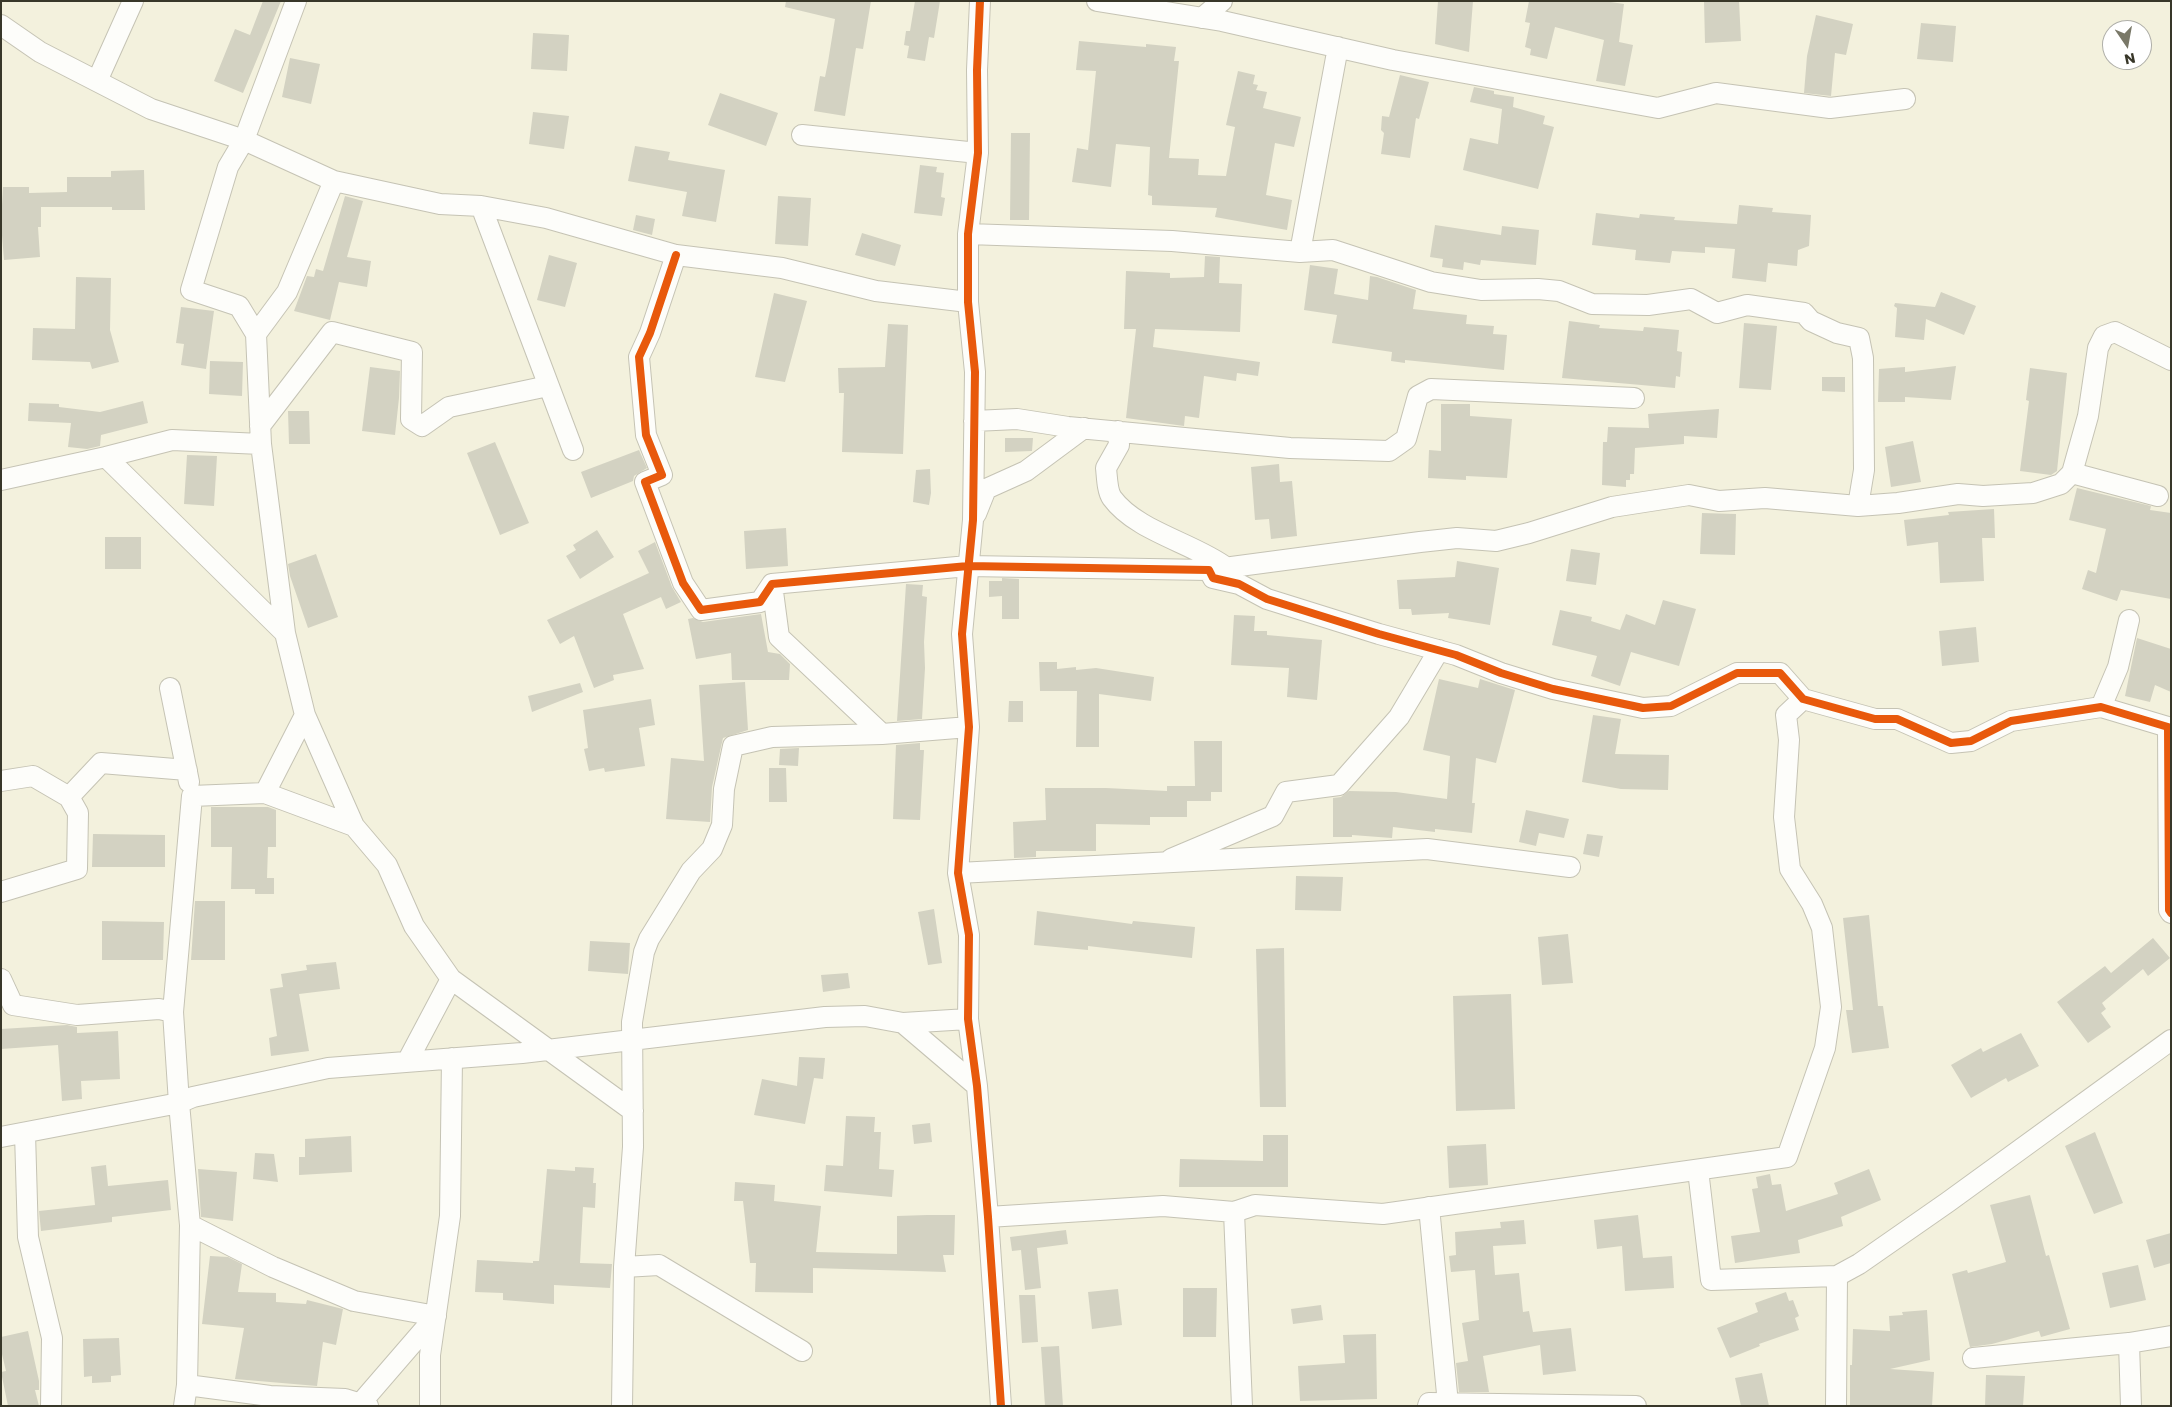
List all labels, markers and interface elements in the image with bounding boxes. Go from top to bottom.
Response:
north arrow [2102,20,2152,70]
text: N [2123,48,2137,70]

